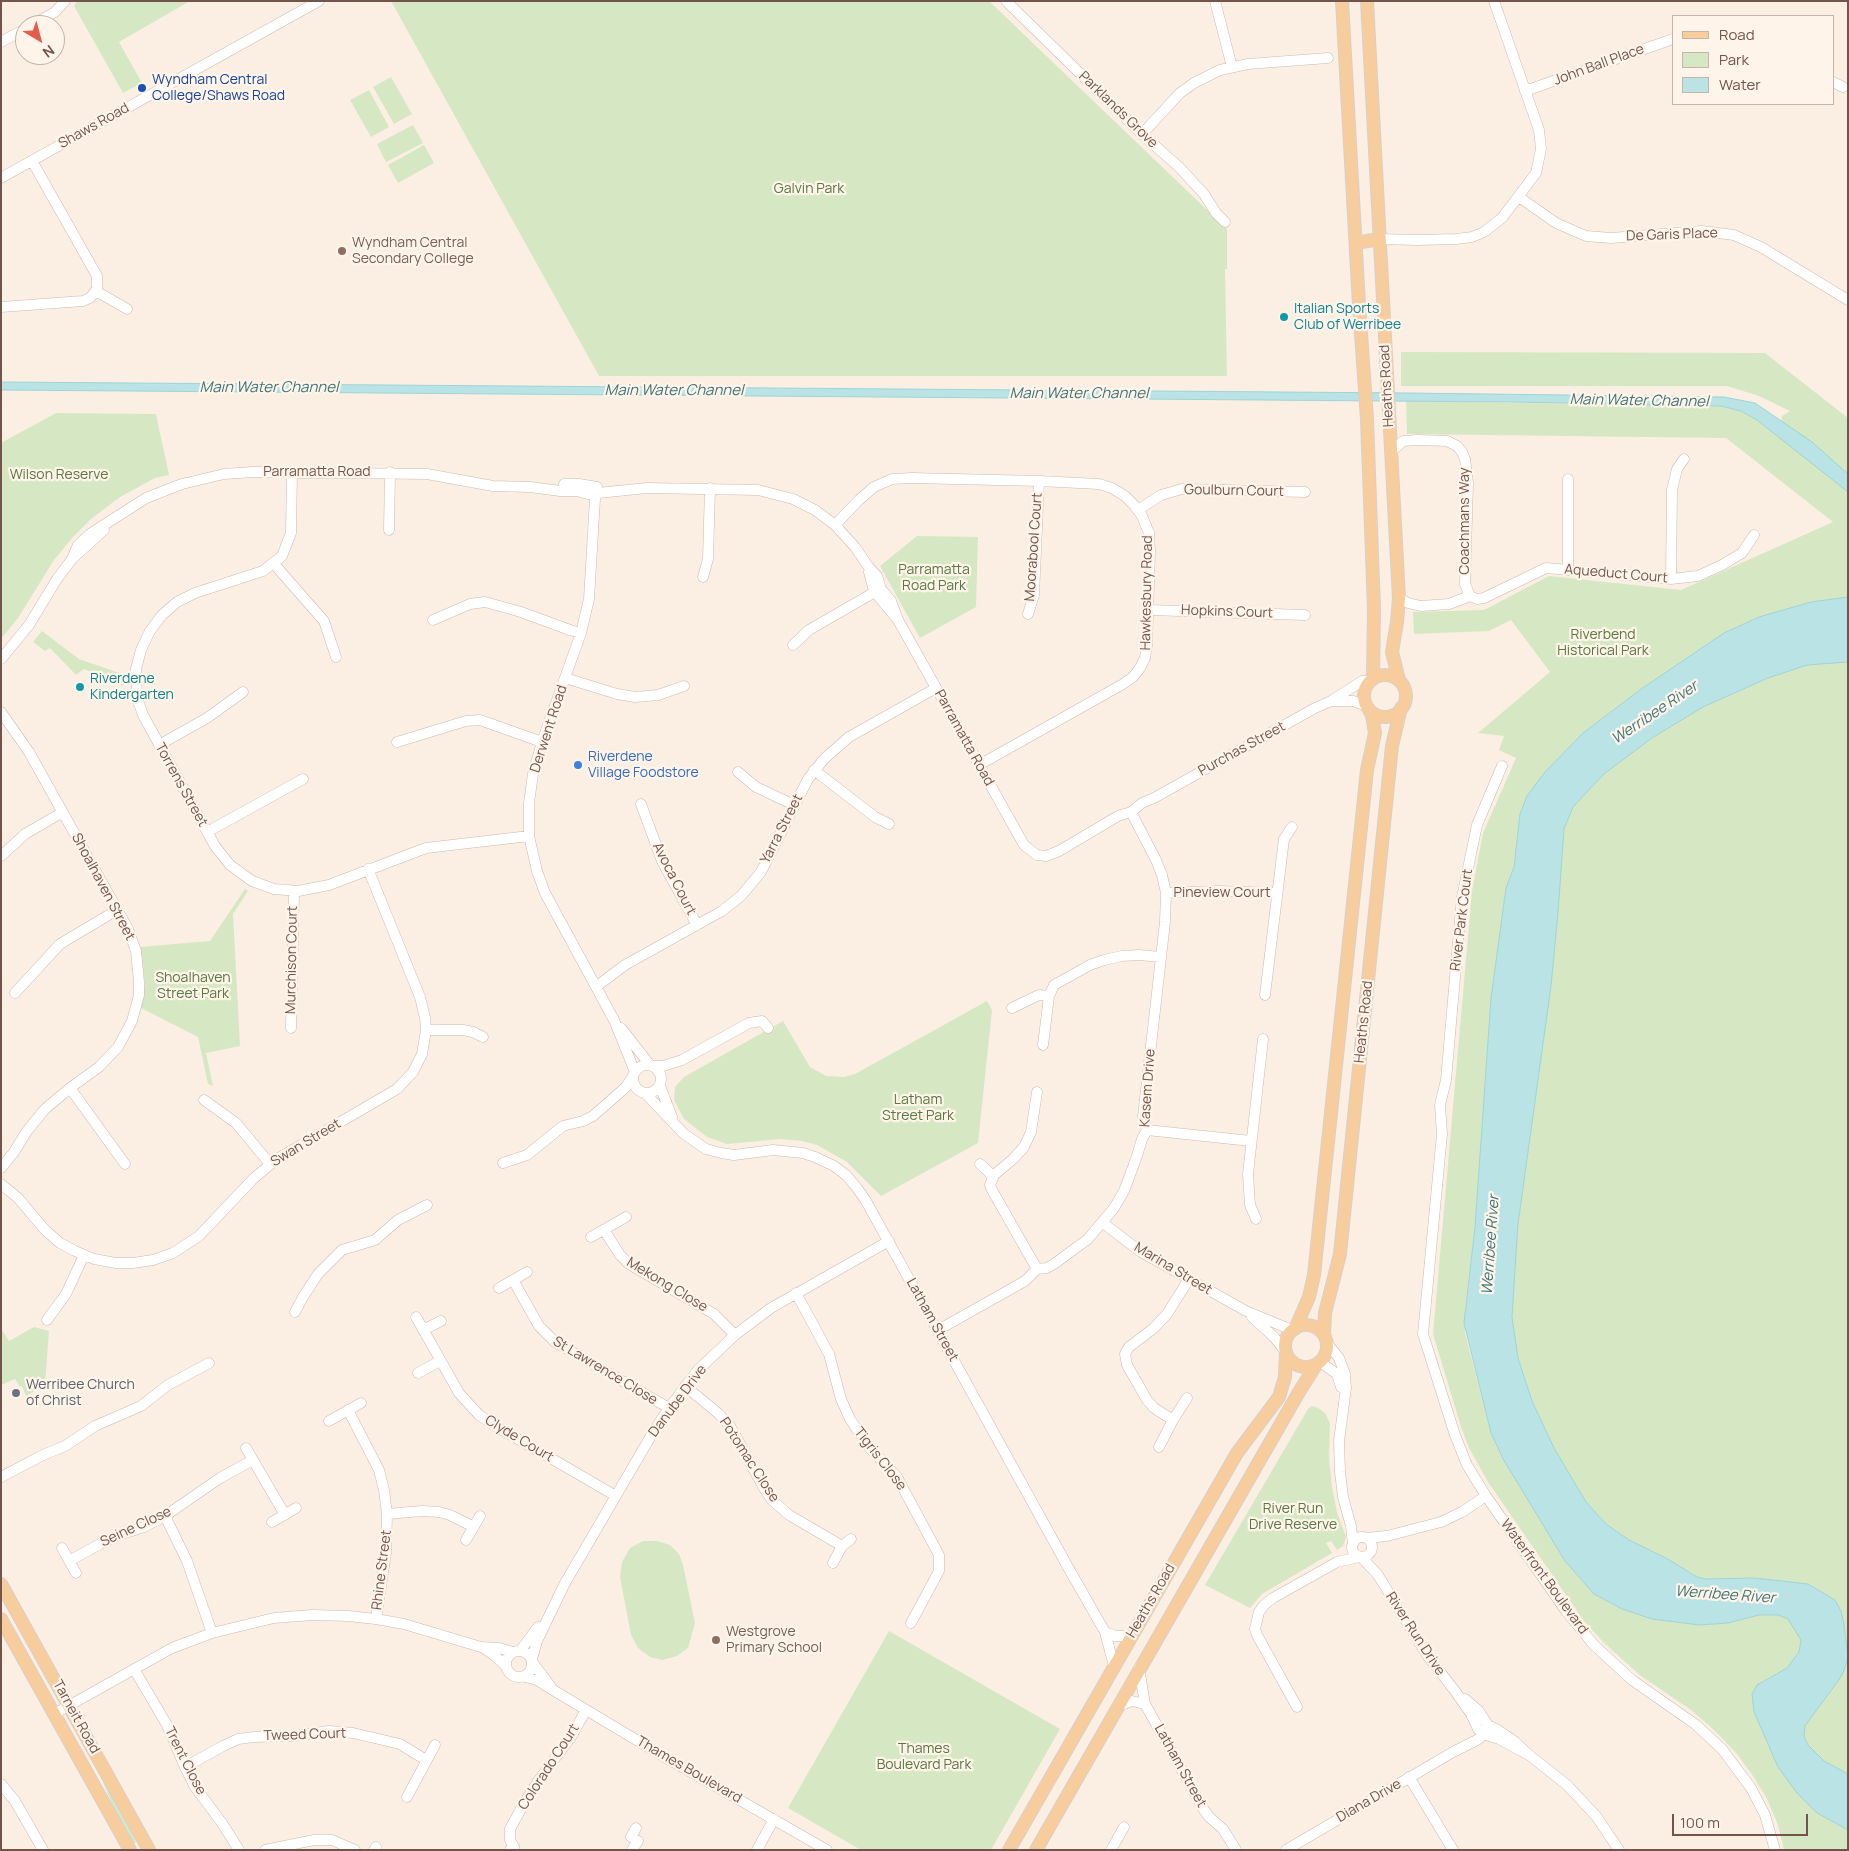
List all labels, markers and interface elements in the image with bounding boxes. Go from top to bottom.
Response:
north arrow [15,15,65,65]
legend [1672,15,1834,105]
text: Road [1719,24,1755,45]
text: N [39,41,58,62]
street label: John Ball Place [1551,41,1647,89]
text: Park [1719,49,1749,70]
street label: Parklands Grove [1075,68,1161,152]
place label: Wyndham Central College/Shaws Road [152,72,285,104]
text: Water [1719,74,1761,95]
marker: Wyndham Central College/Shaws Road [136,82,148,94]
street label: Shaws Road [56,100,132,152]
park label: Galvin Park [774,181,844,197]
street label: De Garis Place [1626,225,1718,245]
place label: Wyndham Central Secondary College [352,235,474,268]
marker: Wyndham Central Secondary College [336,245,348,257]
place label: Italian Sports Club of Werribee [1294,301,1401,334]
marker: Italian Sports Club of Werribee [1278,311,1290,323]
street label: Heaths Road [1376,344,1398,428]
water label: Main Water Channel [200,379,338,397]
water label: Main Water Channel [605,382,743,400]
water label: Main Water Channel [1010,385,1148,403]
water label: Main Water Channel [1569,391,1709,411]
street label: Parramatta Road [263,464,371,480]
park label: Wilson Reserve [10,467,108,483]
street label: Coachmans Way [1457,467,1473,575]
street label: Goulburn Court [1184,482,1284,500]
street label: Moorabool Court [1022,492,1046,602]
street label: Hawkesbury Road [1138,535,1156,651]
street label: Aqueduct Court [1564,561,1668,587]
park label: Parramatta Road Park [898,562,970,594]
street label: Hopkins Court [1181,602,1273,622]
park label: Riverbend Historical Park [1557,627,1649,660]
place label: Riverdene Kindergarten [90,671,174,704]
water label: Werribee River [1608,678,1702,748]
marker: Riverdene Kindergarten [74,681,86,693]
street label: Derwent Road [527,683,571,775]
street label: Parramatta Road [931,687,997,789]
street label: Purchas Street [1196,718,1288,780]
street label: Torrens Street [151,740,211,830]
place label: Riverdene Village Foodstore [588,749,699,782]
marker: Riverdene Village Foodstore [572,759,584,771]
street label: Yarra Street [757,791,807,867]
street label: Shoalhaven Street [68,830,138,944]
street label: Avoca Court [649,840,699,918]
street label: River Park Court [1447,868,1477,972]
street label: Pineview Court [1174,885,1270,901]
street label: Murchison Court [283,906,301,1014]
park label: Shoalhaven Street Park [155,970,231,1002]
street label: Heaths Road [1351,980,1377,1064]
street label: Kasem Drive [1137,1048,1159,1128]
park label: Latham Street Park [882,1092,954,1124]
street label: Swan Street [268,1115,344,1171]
water label: Werribee River [1479,1194,1503,1296]
street label: Marina Street [1131,1239,1215,1299]
street label: Mekong Close [623,1254,711,1316]
street label: Latham Street [902,1276,962,1364]
street label: St Lawrence Close [550,1333,660,1409]
street label: Danube Drive [645,1362,711,1440]
place label: Werribee Church of Christ [26,1377,135,1410]
marker: Werribee Church of Christ [10,1387,22,1399]
street label: Clyde Court [482,1412,556,1466]
street label: Potomac Close [715,1415,783,1505]
street label: Tigris Close [850,1424,910,1494]
park label: River Run Drive Reserve [1249,1501,1337,1534]
street label: Seine Close [98,1503,174,1551]
street label: Waterfront Boulevard [1497,1516,1591,1638]
street label: Rhine Street [369,1529,395,1611]
street label: Heaths Road [1123,1561,1179,1641]
water label: Werribee River [1674,1583,1776,1607]
street label: River Run Drive [1382,1589,1448,1679]
place label: Westgrove Primary School [726,1624,822,1656]
marker: Westgrove Primary School [710,1634,722,1646]
street label: Tarneit Road [49,1677,103,1757]
street label: Colorado Court [515,1721,583,1813]
street label: Latham Street [1150,1722,1210,1810]
street label: Trent Close [161,1724,209,1798]
street label: Tweed Court [263,1725,347,1745]
street label: Thames Boulevard [633,1733,745,1807]
park label: Thames Boulevard Park [877,1741,971,1774]
street label: Diana Drive [1334,1776,1404,1826]
scale bar [1674,1804,1810,1836]
text: 100 m [1680,1812,1720,1833]

